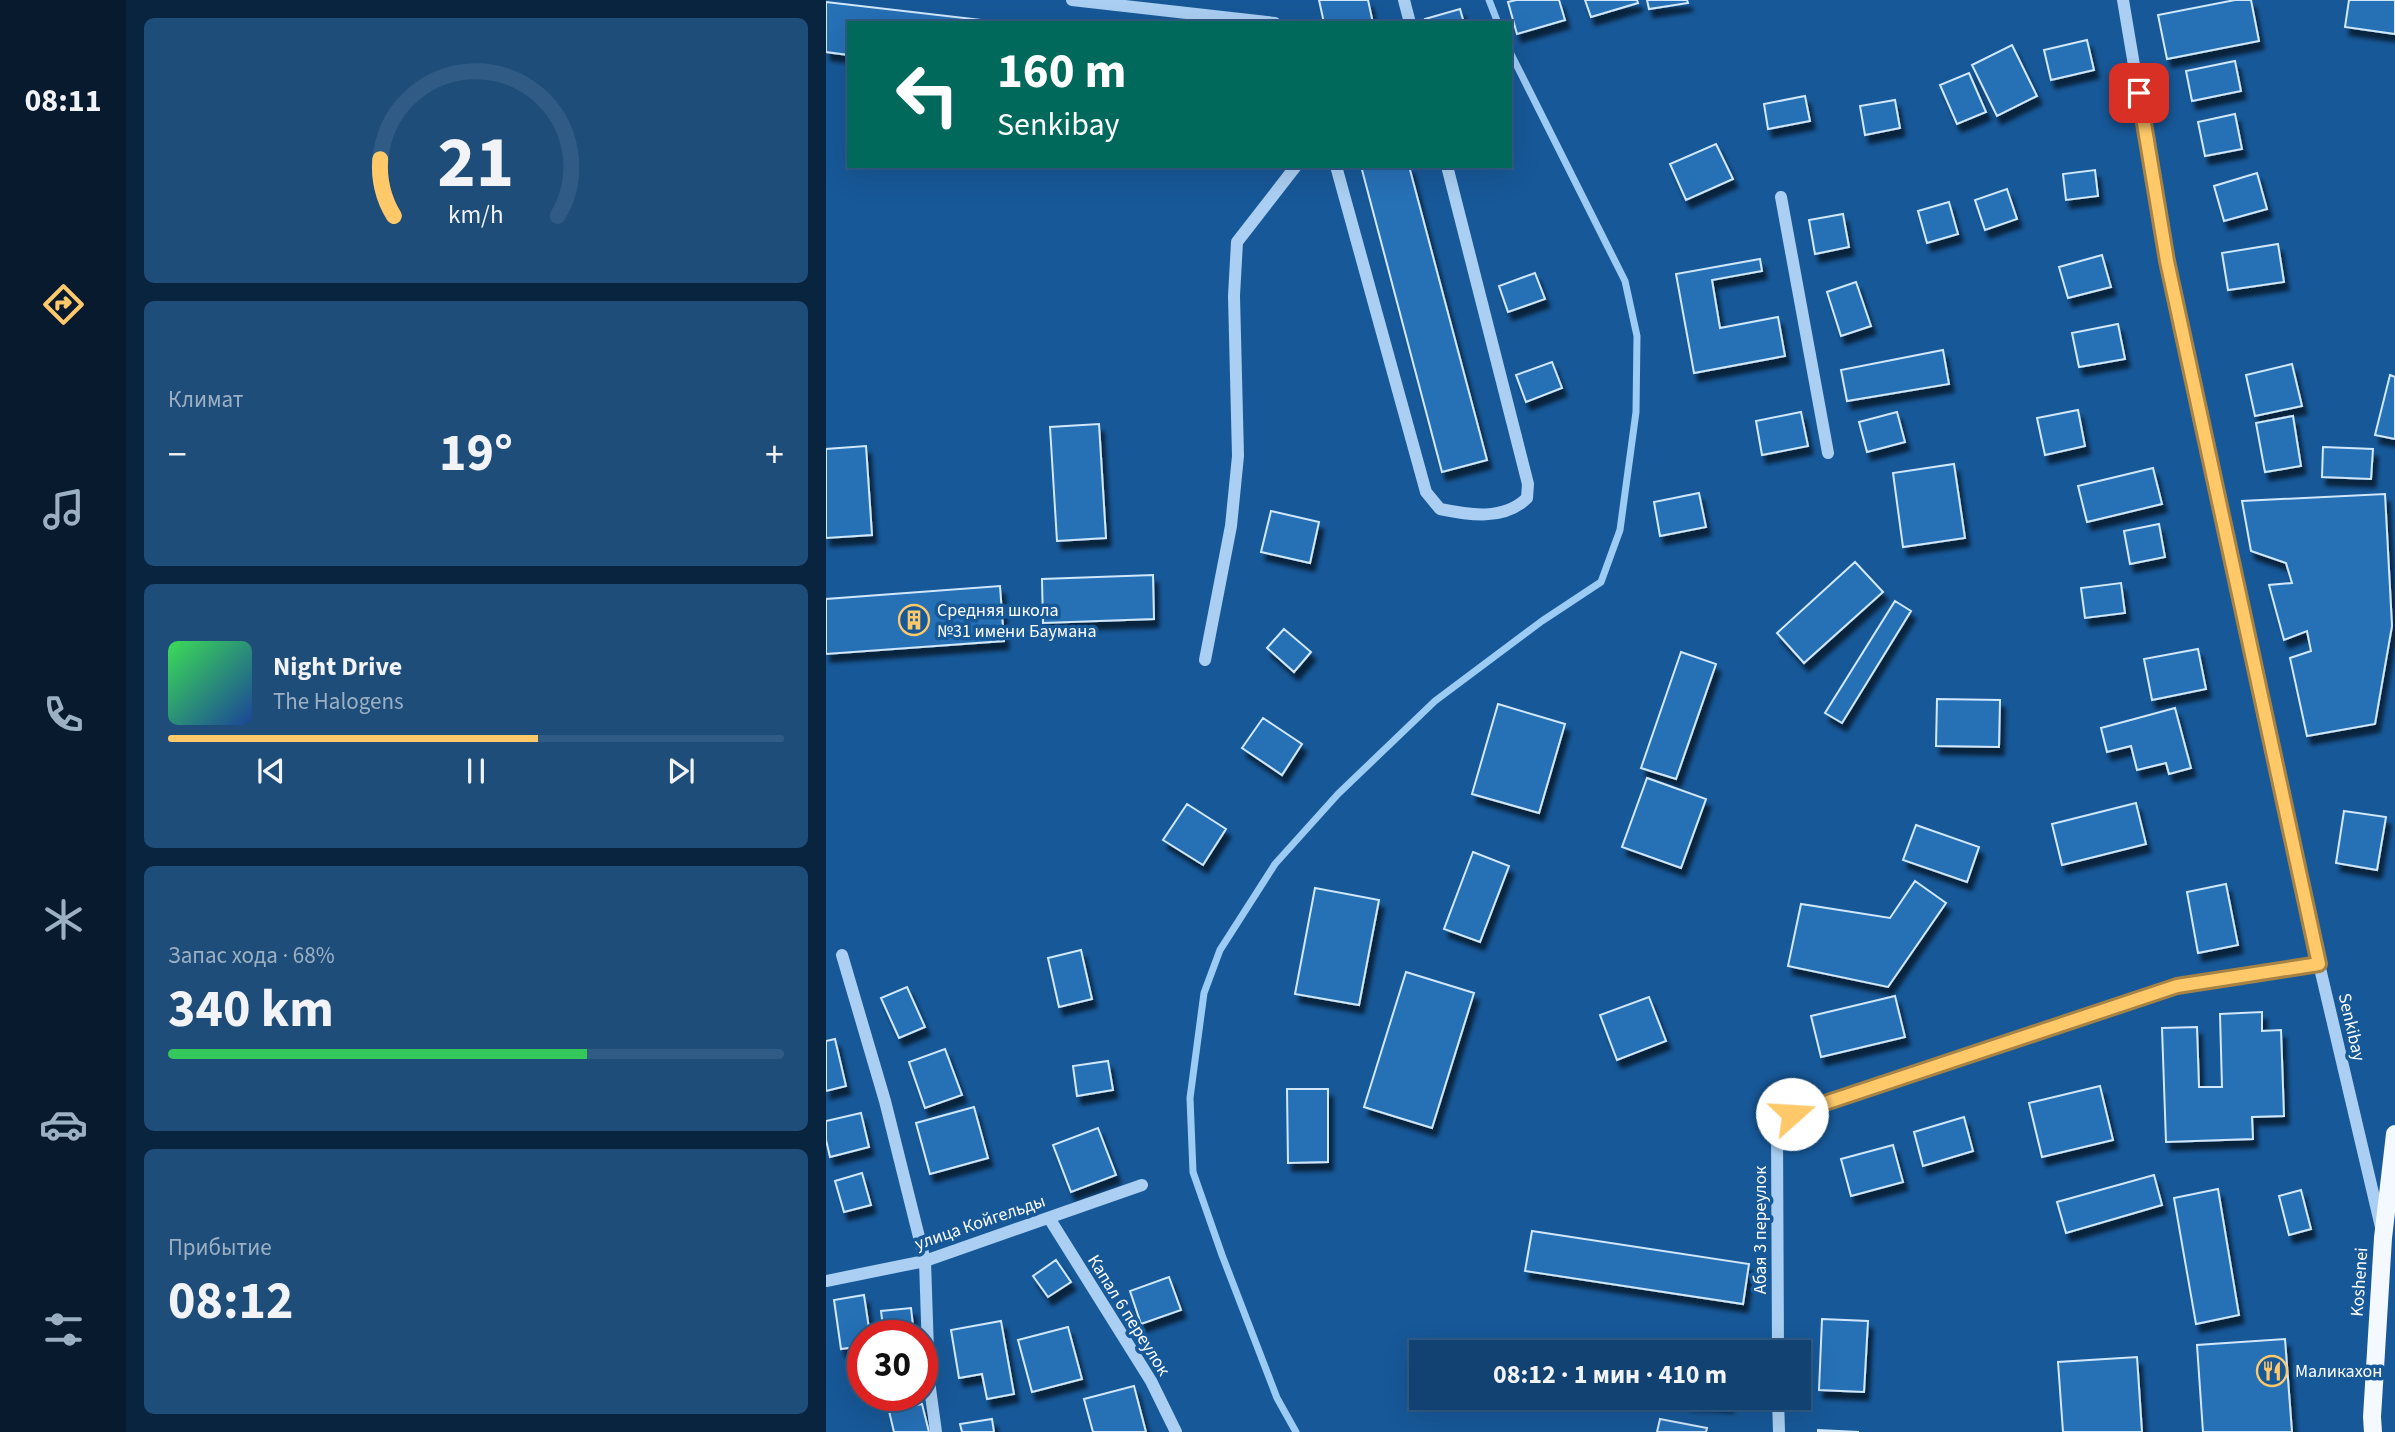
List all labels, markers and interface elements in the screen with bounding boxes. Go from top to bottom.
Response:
text: 160 m [997,37,1126,107]
icon: left [882,49,973,140]
pin [2109,63,2169,123]
icon: arrive [2120,74,2158,112]
text: 08:11 [24,78,102,124]
text: Senkibay [997,102,1120,148]
text: 21 [438,112,514,216]
text: km/h [448,197,504,233]
icon: directions [39,280,88,329]
text: Климат [168,383,243,416]
text: 19° [439,417,513,491]
text: − [168,428,187,482]
text: + [765,428,784,482]
icon: music [39,485,88,534]
place label: Средняя школа №31 имени Баумана [937,598,1097,644]
building icon: Средняя школа №31 имени Баумана [897,603,931,637]
text: Night Drive [273,648,402,685]
text: The Halogens [273,685,404,718]
icon: phone [39,690,88,739]
icon: previous [252,752,290,790]
icon: pause [457,752,495,790]
icon: next [662,752,700,790]
icon: climate [39,895,88,944]
text: Запас хода · 68% [168,939,335,972]
text: 340 km [168,973,334,1047]
street label: Senkibay [2332,991,2372,1064]
position arrow [1755,1077,1829,1151]
icon: car [39,1100,88,1149]
street label: Абая 3 переулок [1748,1166,1773,1294]
street label: улица Койгельды [911,1188,1049,1257]
text: Прибытие [168,1231,272,1264]
street label: Koshenei [2345,1247,2374,1318]
street label: Капал 6 переулок [1081,1250,1176,1381]
text: 08:12 [168,1265,293,1339]
icon: filters [39,1305,88,1354]
speed limit sign: 30 [847,1320,938,1411]
restaurant icon: Маликахон [2255,1354,2289,1388]
text: 08:12 · 1 мин · 410 m [1493,1356,1727,1393]
place label: Маликахон [2295,1359,2382,1384]

